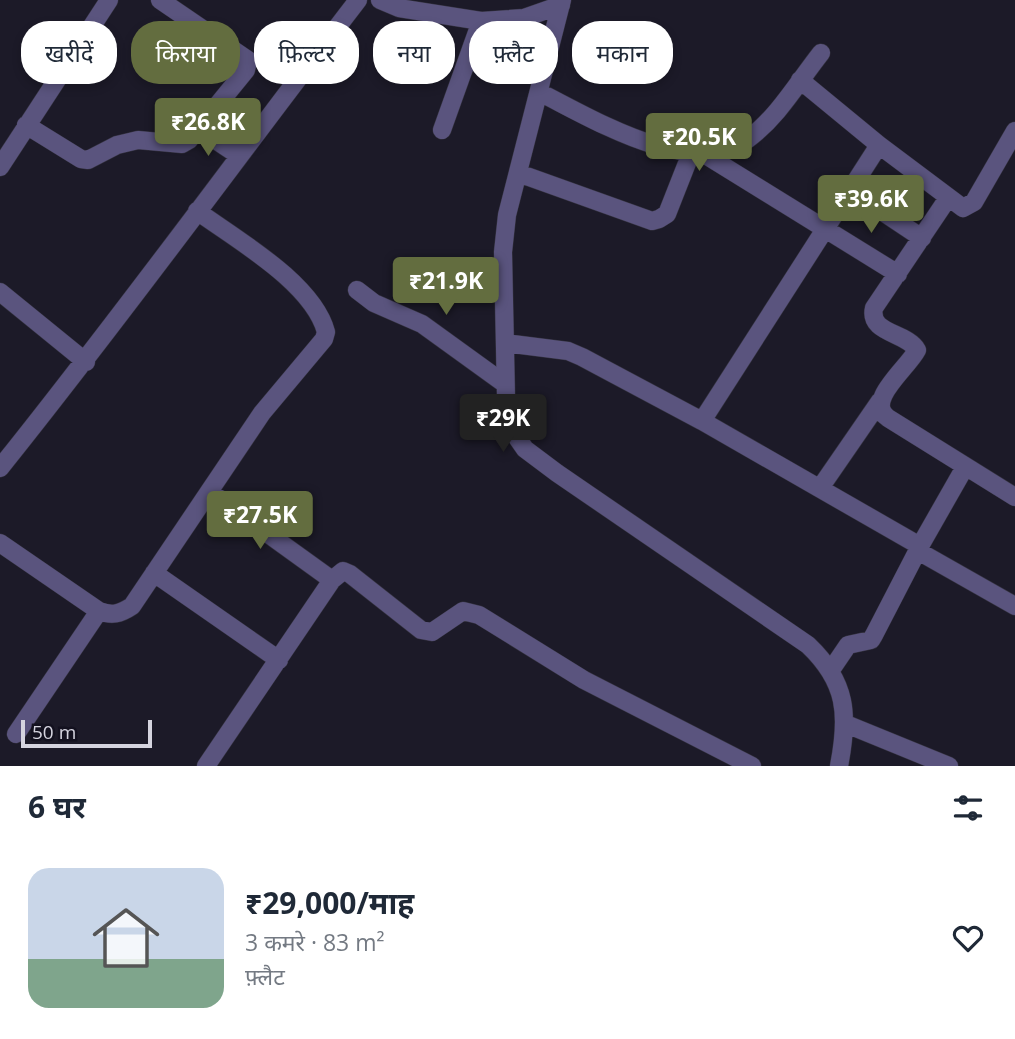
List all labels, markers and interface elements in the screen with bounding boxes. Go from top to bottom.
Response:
chip: खरीदें [21,21,117,84]
chip: किराया [131,21,240,84]
chip: फ़िल्टर [254,21,359,84]
chip: नया [373,21,455,84]
chip: फ़्लैट [469,21,558,84]
chip: मकान [572,21,673,84]
pin: ₹26.8K [151,99,265,158]
text: ₹26.8K [171,105,245,137]
pin: ₹20.5K [642,114,756,173]
text: ₹20.5K [662,120,736,152]
pin: ₹39.6K [814,176,928,235]
text: ₹39.6K [834,182,908,214]
pin: ₹21.9K [389,258,503,317]
text: ₹21.9K [409,264,483,296]
pin: ₹29K [462,394,544,454]
text: ₹29K [476,401,530,433]
pin: ₹27.5K [203,491,317,551]
text: ₹27.5K [223,498,297,530]
scale bar [21,717,152,749]
text: 50 m [32,719,76,745]
text: 6 घर [28,786,86,827]
icon: filters [949,789,987,827]
text: ₹29,000/माह [245,882,414,923]
icon: home [84,896,168,980]
icon: heart [949,919,987,957]
text: 3 कमरे · 83 m² [245,926,385,958]
text: फ़्लैट [245,960,285,992]

